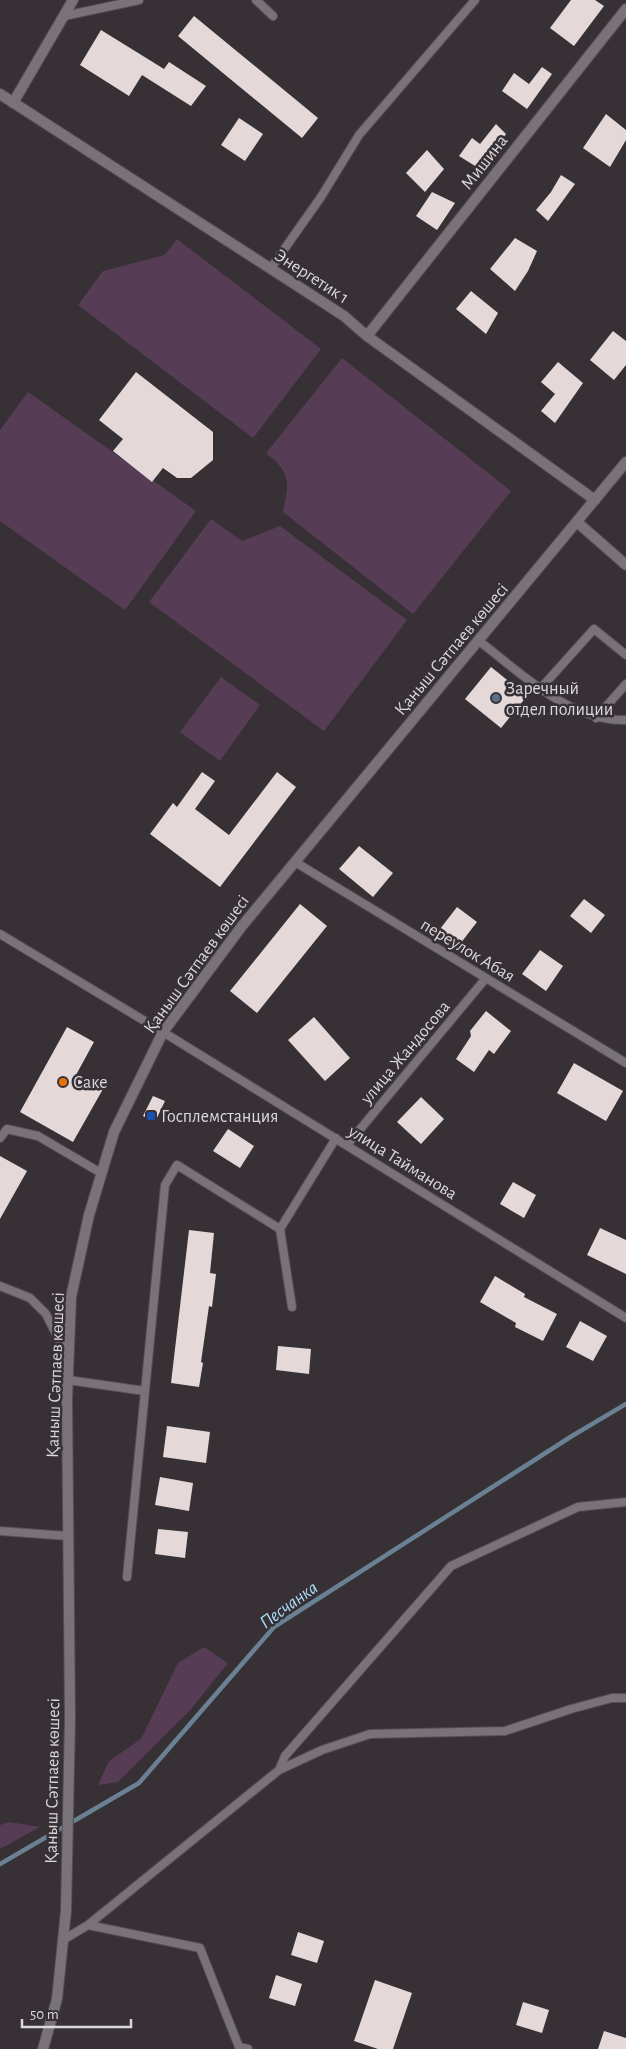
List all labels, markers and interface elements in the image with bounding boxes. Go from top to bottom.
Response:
street label: Мишина [458,132,512,193]
street label: Энергетик 1 [271,246,352,307]
street label: Қаныш Сәтпаев көшесі [392,580,512,719]
place label: Заречный отдел полиции [506,680,613,719]
marker: Заречный отдел полиции [490,692,502,704]
street label: Қаныш Сәтпаев көшесі [141,892,253,1037]
street label: переулок Абая [417,915,518,986]
street label: улица Жандосова [357,998,454,1108]
place label: Саке [73,1074,107,1092]
marker: Саке [57,1076,69,1088]
place label: Госплемстанция [161,1108,279,1126]
marker: Госплемстанция [145,1110,157,1122]
street label: улица Тайманова [344,1122,460,1203]
street label: Қаныш Сәтпаев көшесі [44,1292,68,1458]
water label: Песчанка [256,1578,321,1632]
street label: Қаныш Сәтпаев көшесі [43,1698,63,1864]
scale bar [22,1996,131,2028]
text: 50 m [30,2007,59,2022]

